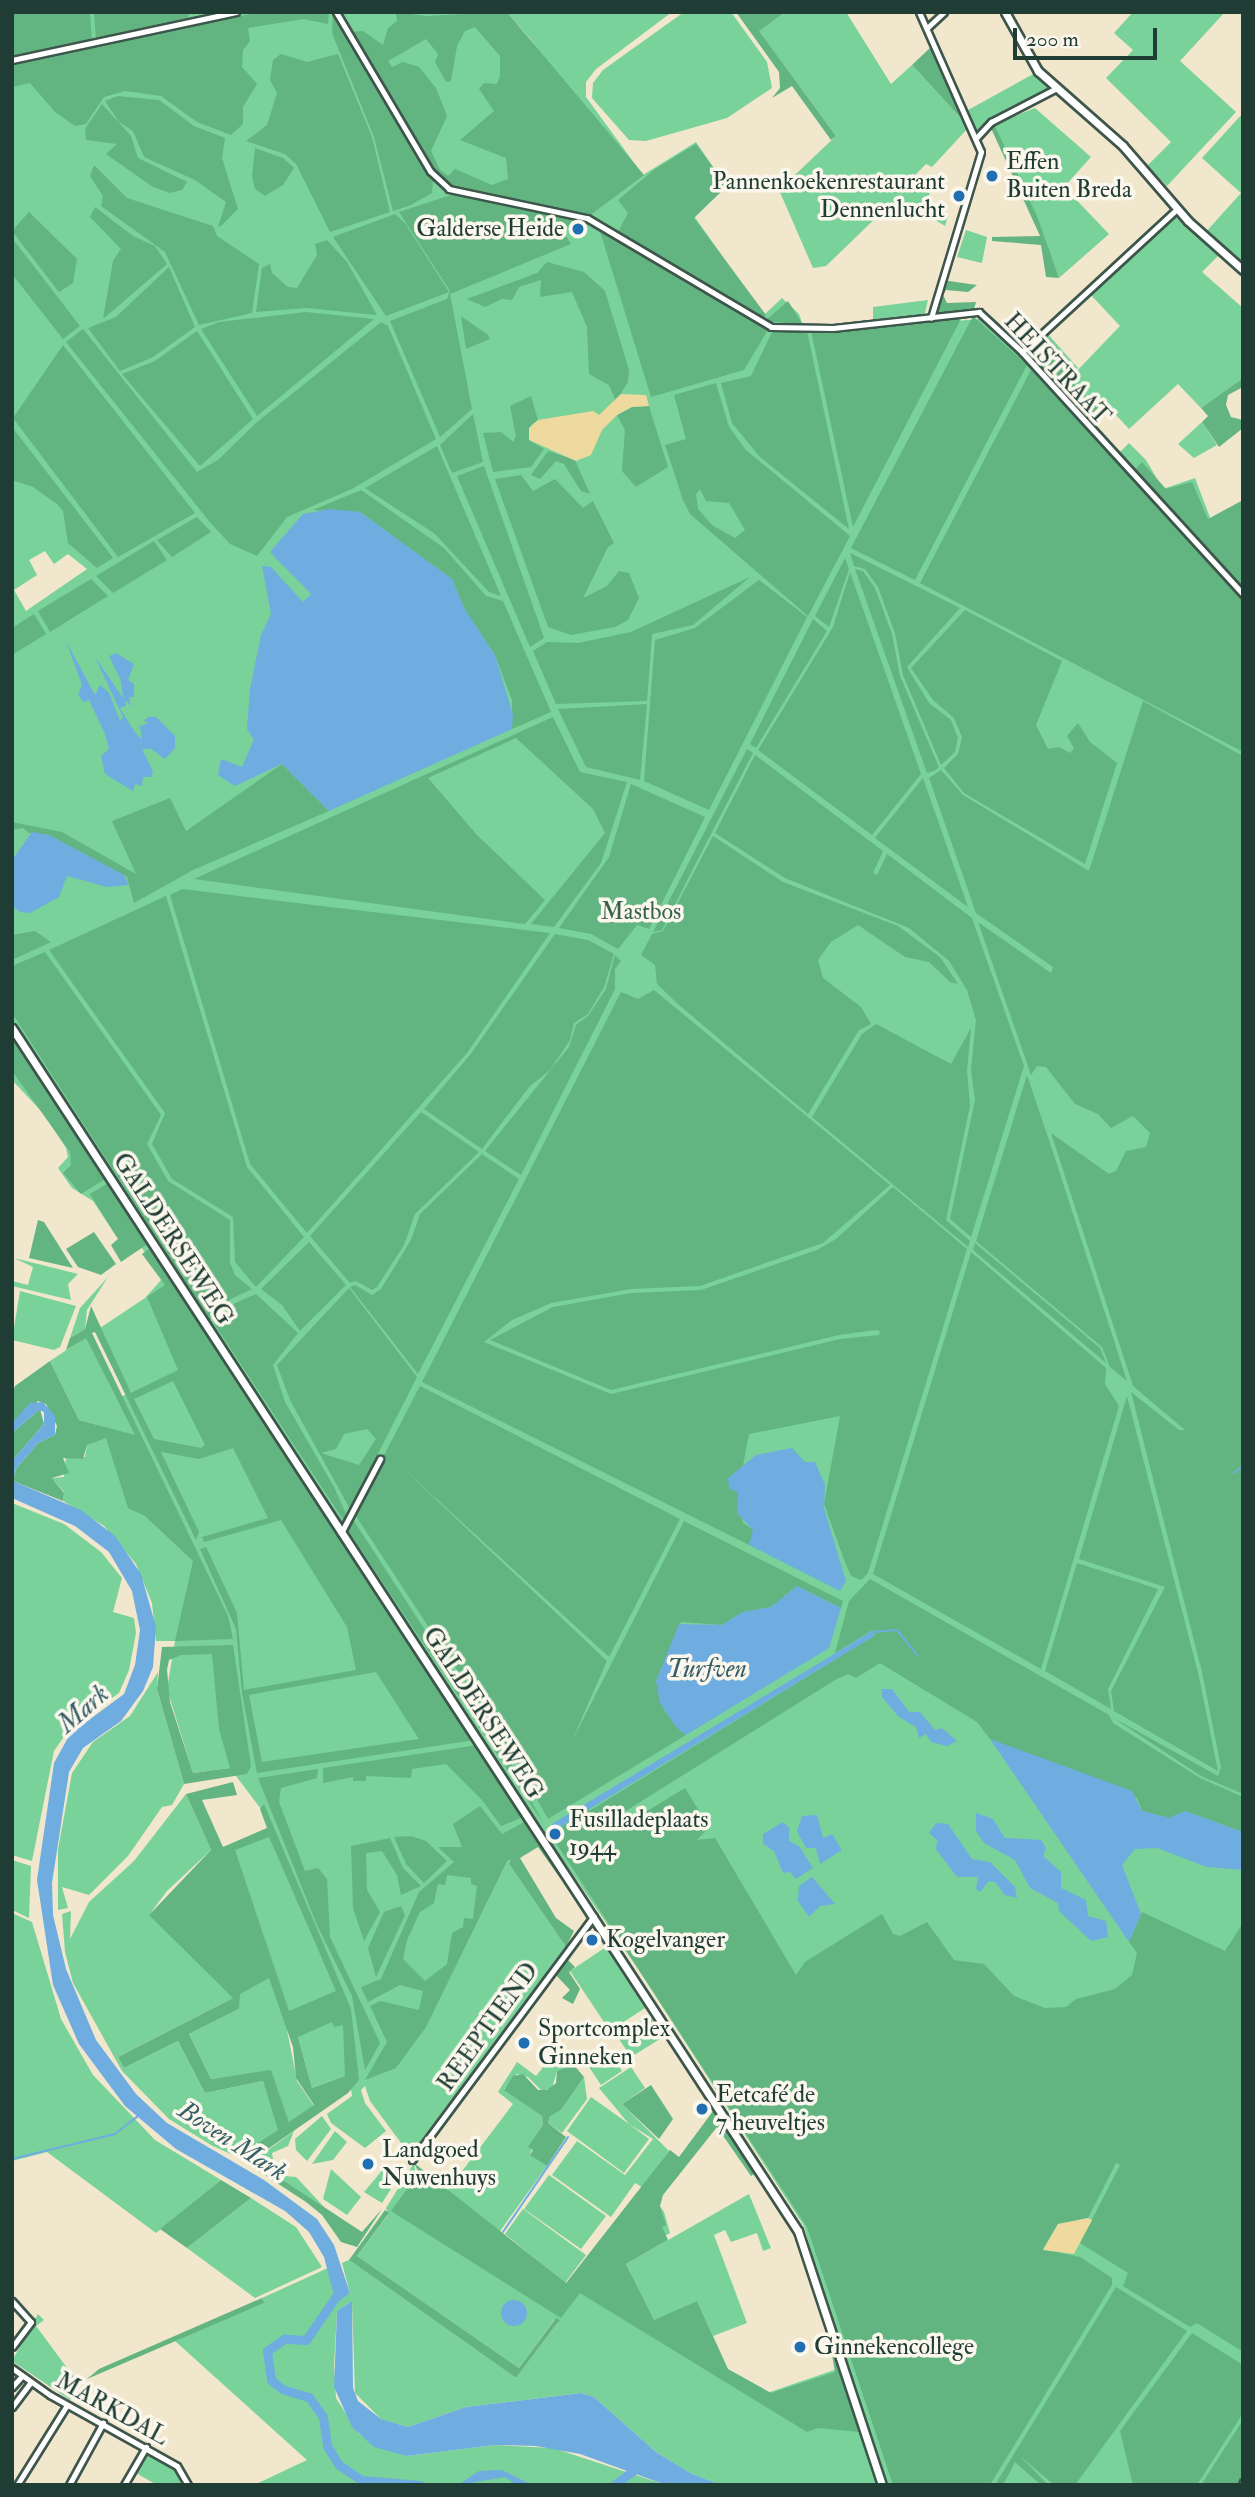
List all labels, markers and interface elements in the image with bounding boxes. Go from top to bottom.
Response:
scale bar [1017,14,1160,58]
text: 200 m [1026,26,1079,53]
place label: Effen Buiten Breda [1006,148,1132,204]
place label: Pannenkoekenrestaurant Dennenlucht [712,168,945,224]
marker: Effen Buiten Breda [984,168,1000,184]
marker: Pannenkoekenrestaurant Dennenlucht [951,188,967,204]
place label: Galderse Heide [416,215,564,243]
marker: Galderse Heide [570,221,586,237]
street label: HEISTRAAT [998,307,1116,431]
park label: Mastbos [601,898,681,926]
street label: GALDERSEWEG [107,1148,239,1330]
street label: GALDERSEWEG [417,1622,549,1804]
water label: Turfven [667,1654,747,1686]
water label: Mark [52,1679,116,1741]
place label: Fusilladeplaats 1944 [569,1806,708,1862]
marker: Fusilladeplaats 1944 [547,1826,563,1842]
place label: Kogelvanger [606,1926,725,1954]
marker: Kogelvanger [584,1932,600,1948]
street label: REEPTIEND [432,1957,544,2097]
place label: Sportcomplex Ginneken [538,2015,670,2071]
marker: Sportcomplex Ginneken [516,2035,532,2051]
place label: Eetcafé de 7 heuveltjes [716,2081,825,2137]
water label: Boven Mark [172,2095,292,2189]
marker: Eetcafé de 7 heuveltjes [694,2101,710,2117]
place label: Landgoed Nuwenhuys [382,2136,496,2192]
marker: Landgoed Nuwenhuys [360,2156,376,2172]
place label: Ginnekencollege [814,2333,974,2361]
marker: Ginnekencollege [792,2339,808,2355]
street label: MARKDAL [51,2366,173,2452]

